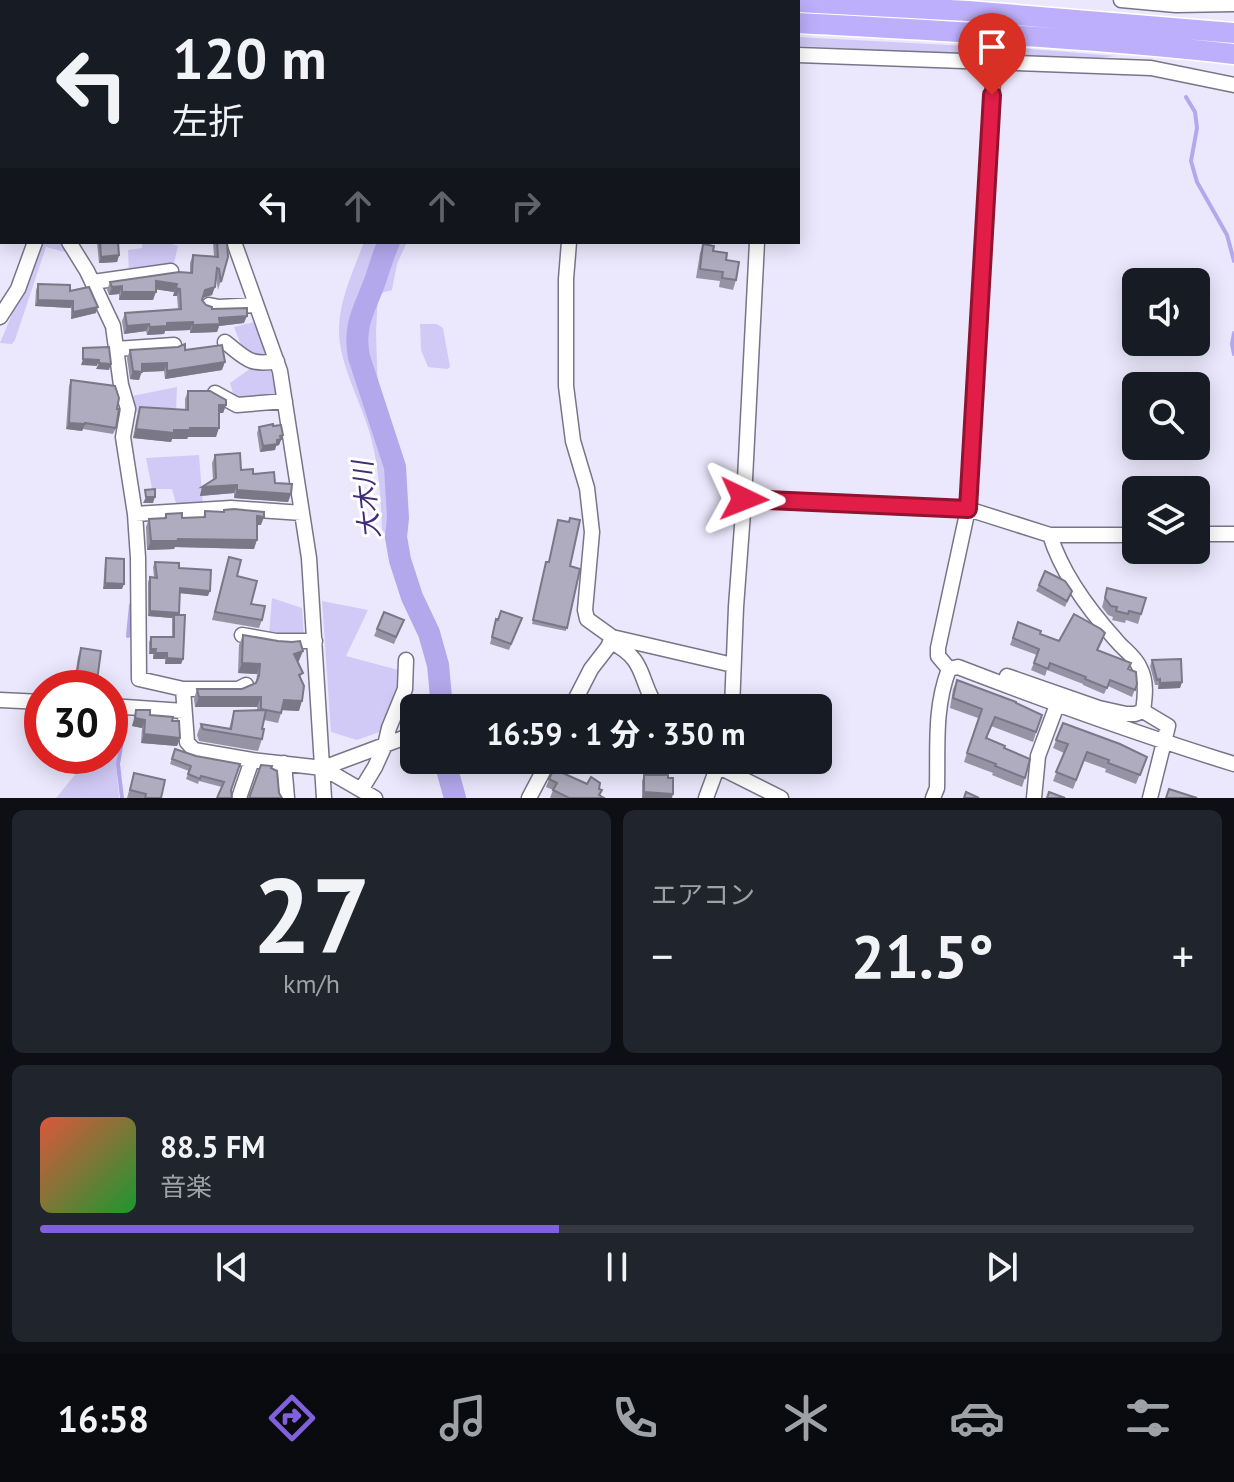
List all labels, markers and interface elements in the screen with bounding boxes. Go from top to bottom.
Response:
pin [958,13,1026,95]
text: 120 m [172,22,327,94]
icon: arrive [970,25,1014,69]
icon: left [40,32,144,136]
text: 左折 [172,97,244,144]
icon: left [252,184,296,228]
icon: ahead [336,184,380,228]
icon: ahead [420,184,464,228]
icon: right [504,184,548,228]
map controls [1122,268,1210,564]
button: sound [1122,268,1210,356]
button: search [1122,372,1210,460]
water label: 大木川 [345,457,386,541]
position arrow [702,457,786,541]
button: layers [1122,476,1210,564]
speed limit sign: 30 [24,670,128,774]
text: 16:59 · 1 分 · 350 m [486,714,746,753]
text: 27 [253,847,370,982]
text: エアコン [651,878,755,911]
text: 21.5° [851,917,994,995]
text: − [651,927,673,984]
text: + [1172,927,1194,984]
text: km/h [283,967,340,1000]
text: 88.5 FM [160,1127,265,1166]
text: 音楽 [160,1170,212,1203]
icon: previous [210,1245,254,1289]
icon: pause [595,1245,639,1289]
icon: next [980,1245,1024,1289]
icon: directions [264,1390,320,1446]
icon: music [435,1390,491,1446]
icon: phone [607,1390,663,1446]
icon: climate [778,1390,834,1446]
icon: car [949,1390,1005,1446]
icon: filters [1120,1390,1176,1446]
text: 16:58 [58,1395,149,1442]

